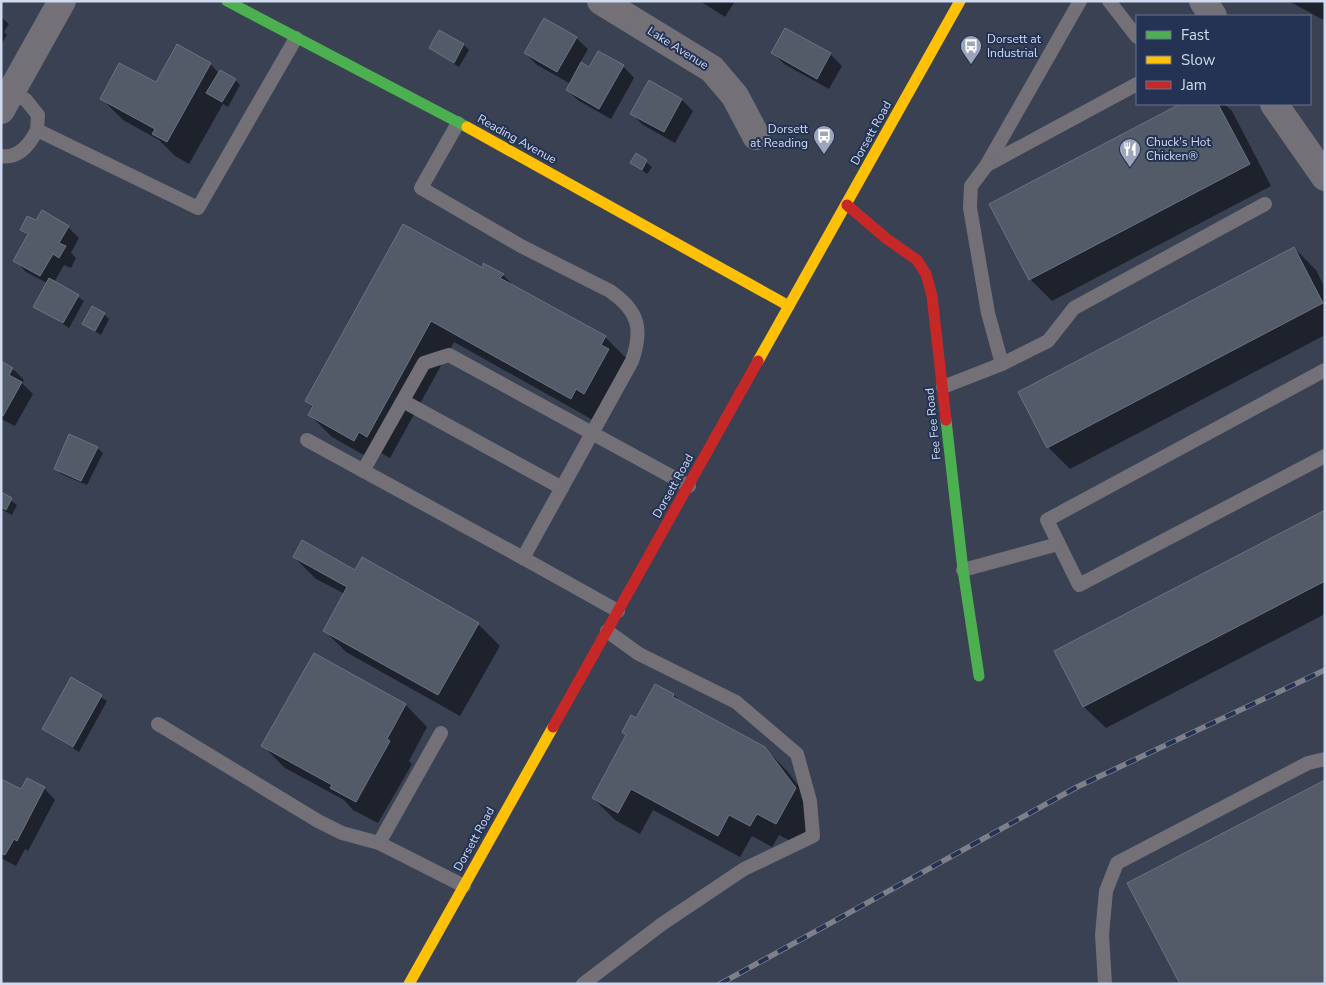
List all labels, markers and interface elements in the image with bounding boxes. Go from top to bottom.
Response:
legend [1136,15,1311,105]
street label: Lake Avenue [644,23,712,73]
text: Fast [1181,25,1210,45]
place label: Dorsett at Industrial [987,31,1042,61]
bus stop icon: Dorsett at Industrial [959,34,983,65]
text: Slow [1181,50,1216,70]
text: Jam [1180,75,1207,95]
street label: Dorsett Road [847,98,895,168]
street label: Reading Avenue [475,111,559,167]
place label: Dorsett at Reading [750,121,809,151]
bus stop icon: Dorsett at Reading [812,124,836,155]
place label: Chuck's Hot Chicken® [1146,134,1211,164]
restaurant icon: Chuck's Hot Chicken® [1118,137,1142,168]
street label: Fee Fee Road [921,387,945,461]
street label: Dorsett Road [649,451,697,521]
street label: Dorsett Road [450,804,498,874]

